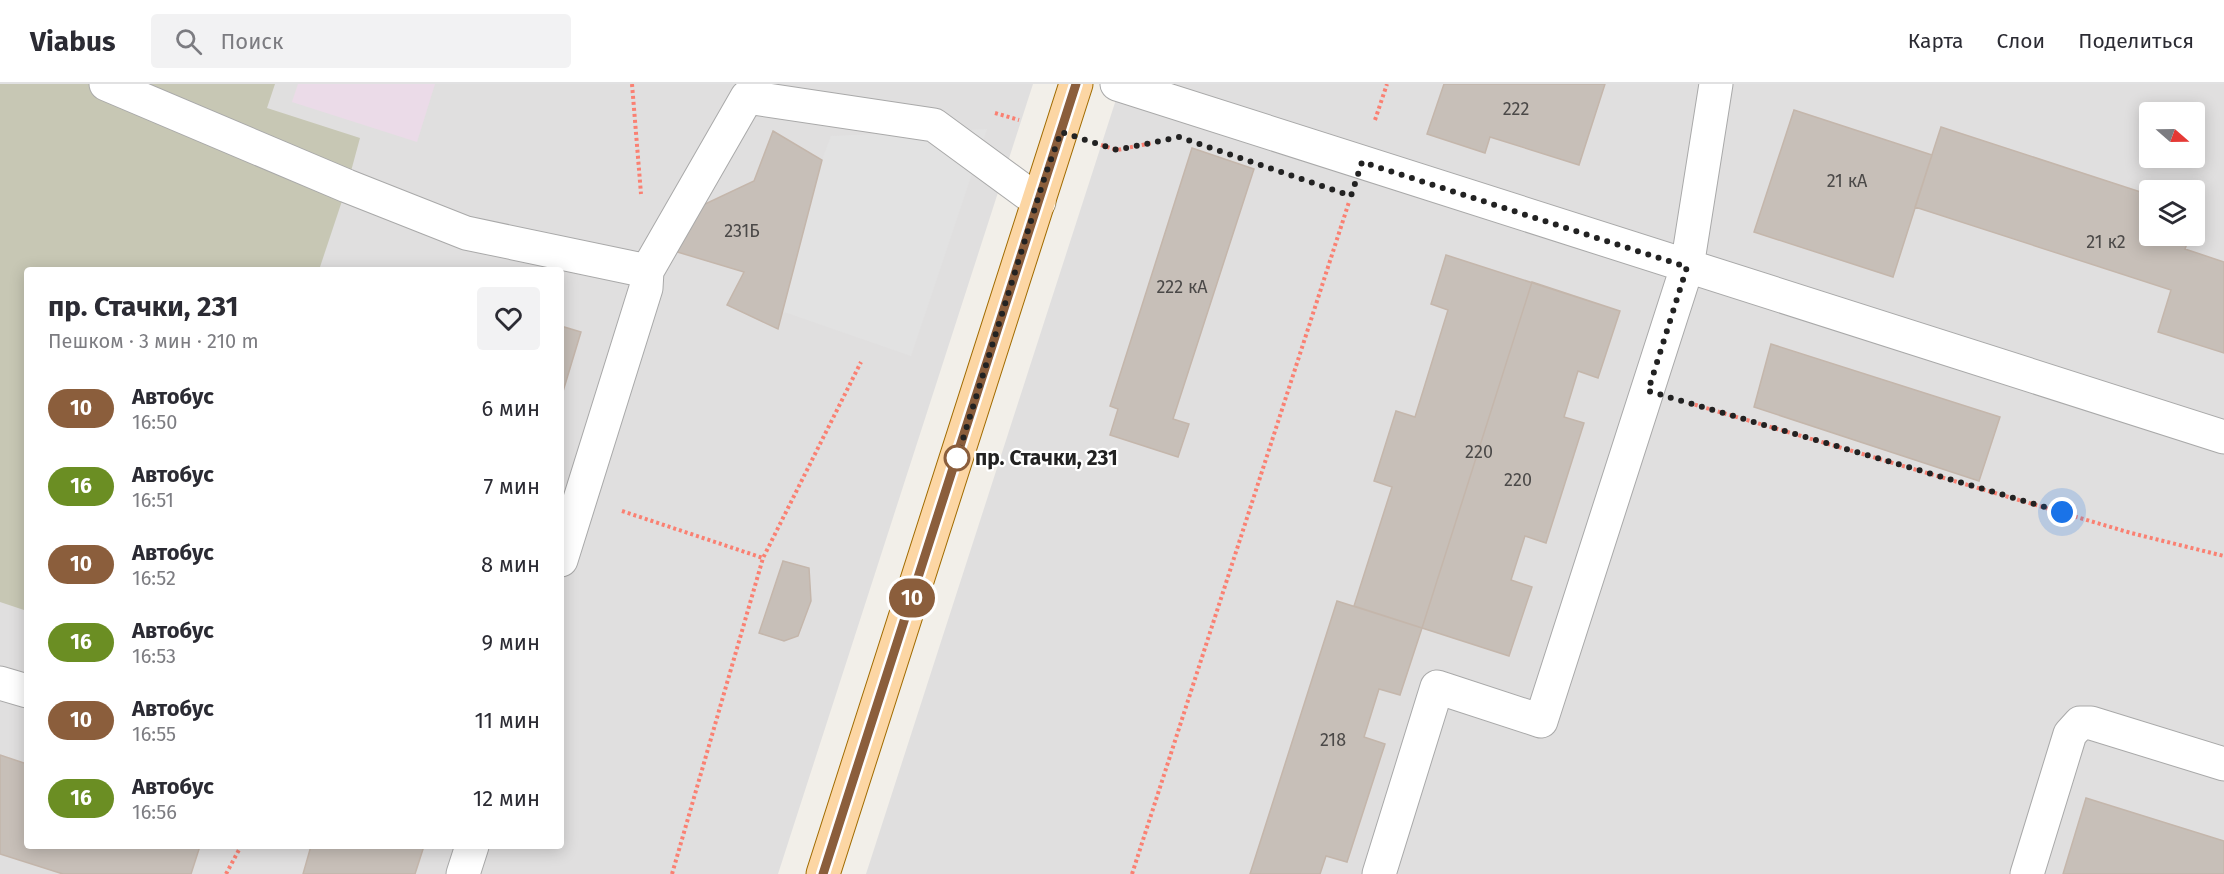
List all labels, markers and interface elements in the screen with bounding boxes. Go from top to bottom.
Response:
search box [151,14,571,68]
text: Viabus [30,25,115,58]
icon: search [172,25,205,58]
text: Поиск [220,28,283,55]
text: Карта [1908,28,1964,54]
text: Слои [1997,28,2045,54]
text: Поделиться [2078,28,2194,54]
house number: 222 [1503,98,1529,120]
north arrow [2139,102,2205,168]
map controls [2139,102,2205,246]
house number: 21 кА [1827,170,1868,192]
button: layers [2139,180,2205,246]
house number: 231Б [724,220,760,242]
house number: 21 к2 [2086,231,2126,253]
house number: 222 кА [1156,276,1208,298]
button: heart [477,287,540,350]
text: пр. Стачки, 231 [48,290,238,323]
text: Пешком · 3 мин · 210 m [48,329,259,353]
text: Автобус [132,383,214,410]
text: 10 [70,395,92,421]
text: 6 мин [481,395,540,422]
text: 16:50 [132,410,177,434]
house number: 220 [1465,441,1493,463]
marker: пр. Стачки, 231 [944,445,970,471]
place label: пр. Стачки, 231 [975,445,1118,471]
text: Автобус [132,461,214,488]
house number: 220 [1504,469,1532,491]
text: 16 [70,473,92,499]
text: 7 мин [483,473,540,500]
text: 16:51 [132,488,174,512]
your location [2047,497,2077,527]
text: Автобус [132,539,214,566]
text: 10 [70,551,92,577]
text: 8 мин [481,551,540,578]
text: 16:52 [132,566,176,590]
line badge: 10 [885,578,939,618]
text: 10 [901,585,923,611]
text: Автобус [132,617,214,644]
text: 16 [70,629,92,655]
text: 9 мин [482,629,540,656]
text: 16:53 [132,644,176,668]
text: Автобус [132,695,214,722]
text: 10 [70,707,92,733]
text: 11 мин [474,707,540,734]
text: 16:55 [132,722,176,746]
house number: 218 [1320,729,1346,751]
text: Автобус [132,773,214,800]
text: 16 [70,785,92,811]
text: 12 мин [473,785,540,812]
text: 16:56 [132,800,177,824]

